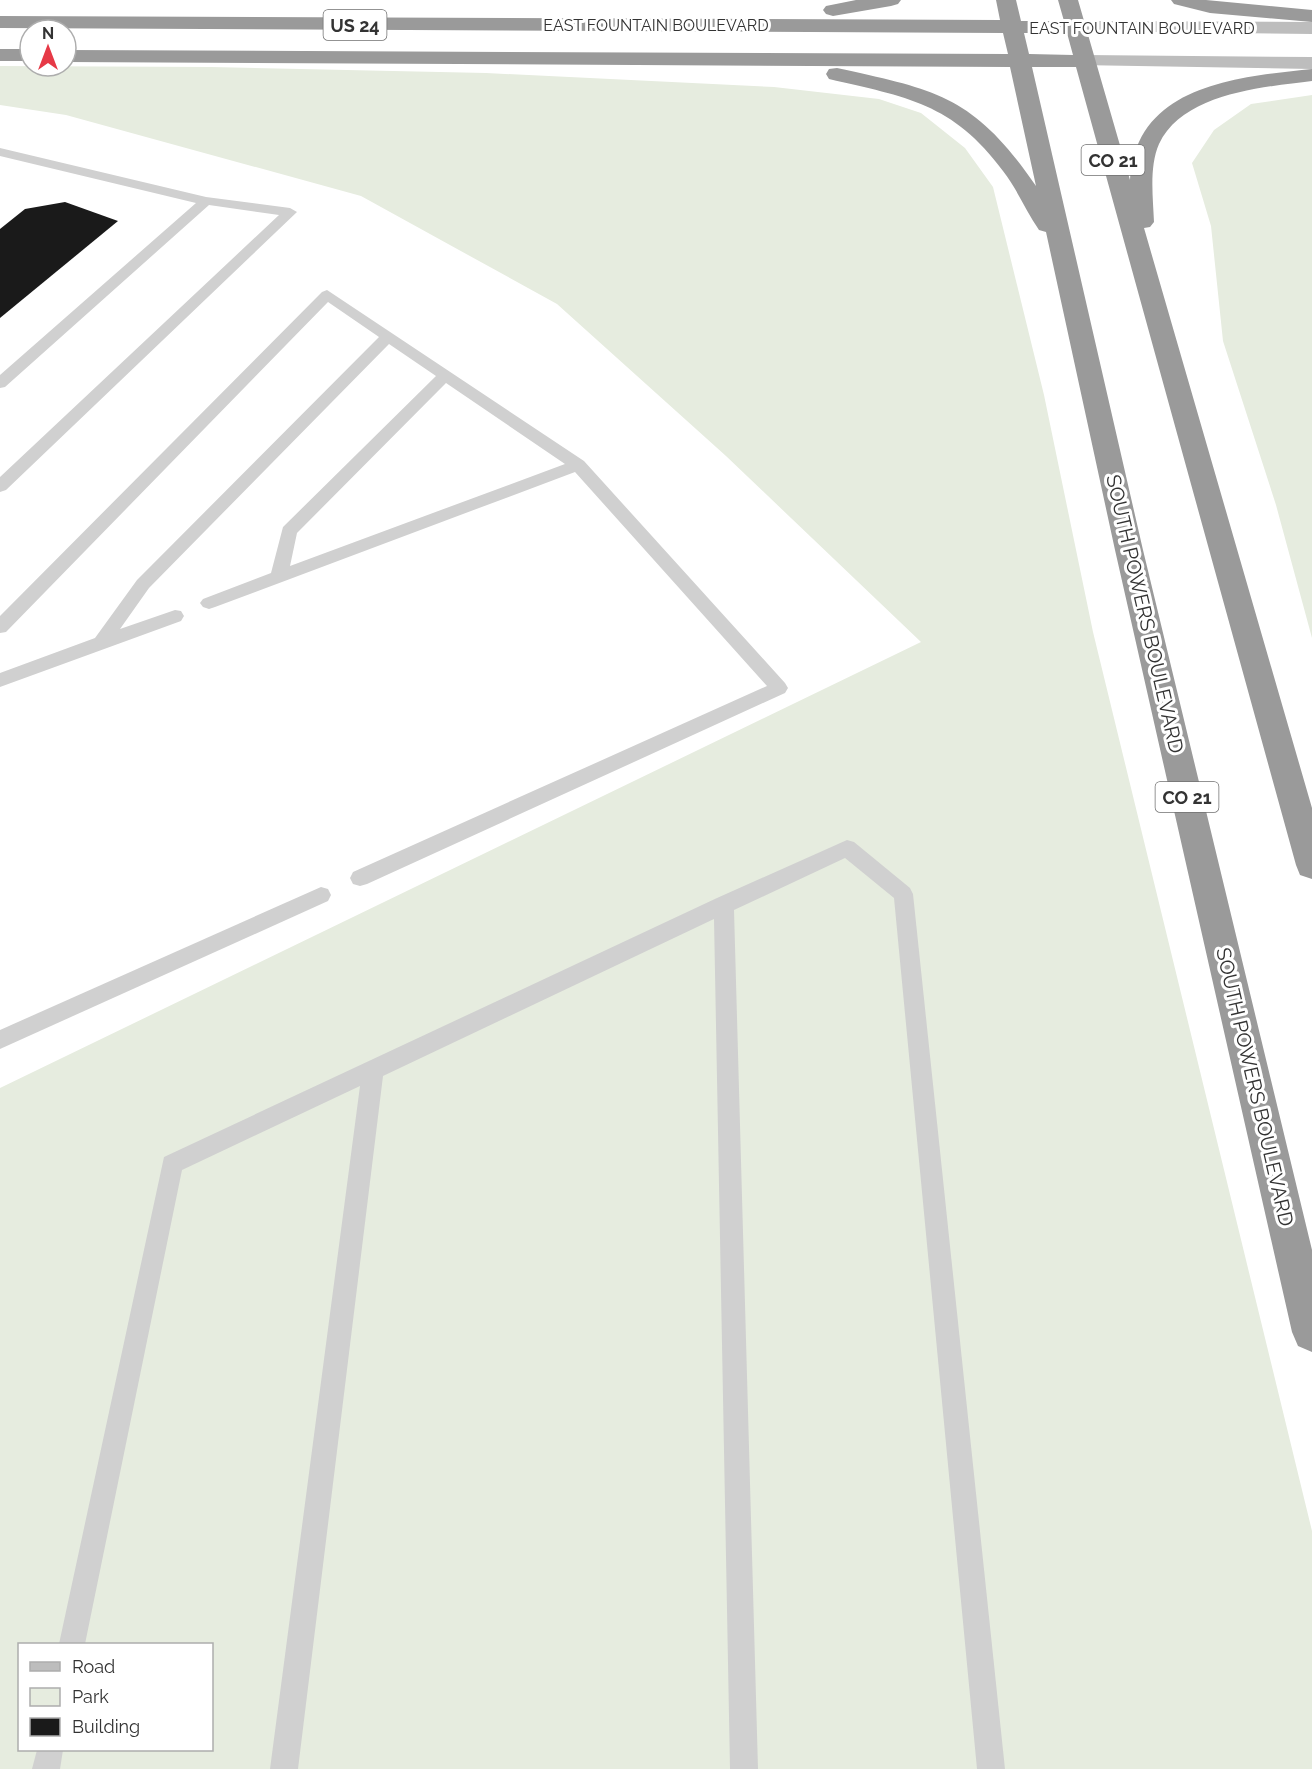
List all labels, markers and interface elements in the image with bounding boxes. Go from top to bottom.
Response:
road number: US 24 [324,10,386,40]
street label: EAST FOUNTAIN BOULEVARD [543,16,769,35]
north arrow [18,18,78,78]
street label: EAST FOUNTAIN BOULEVARD [1029,19,1255,38]
text: N [42,24,54,43]
road number: CO 21 [1082,145,1144,175]
street label: SOUTH POWERS BOULEVARD [1101,472,1189,756]
road number: CO 21 [1156,782,1218,812]
street label: SOUTH POWERS BOULEVARD [1211,945,1299,1229]
legend [18,1643,213,1751]
text: Road [72,1656,115,1677]
text: Park [72,1686,109,1707]
text: Building [72,1716,140,1737]

